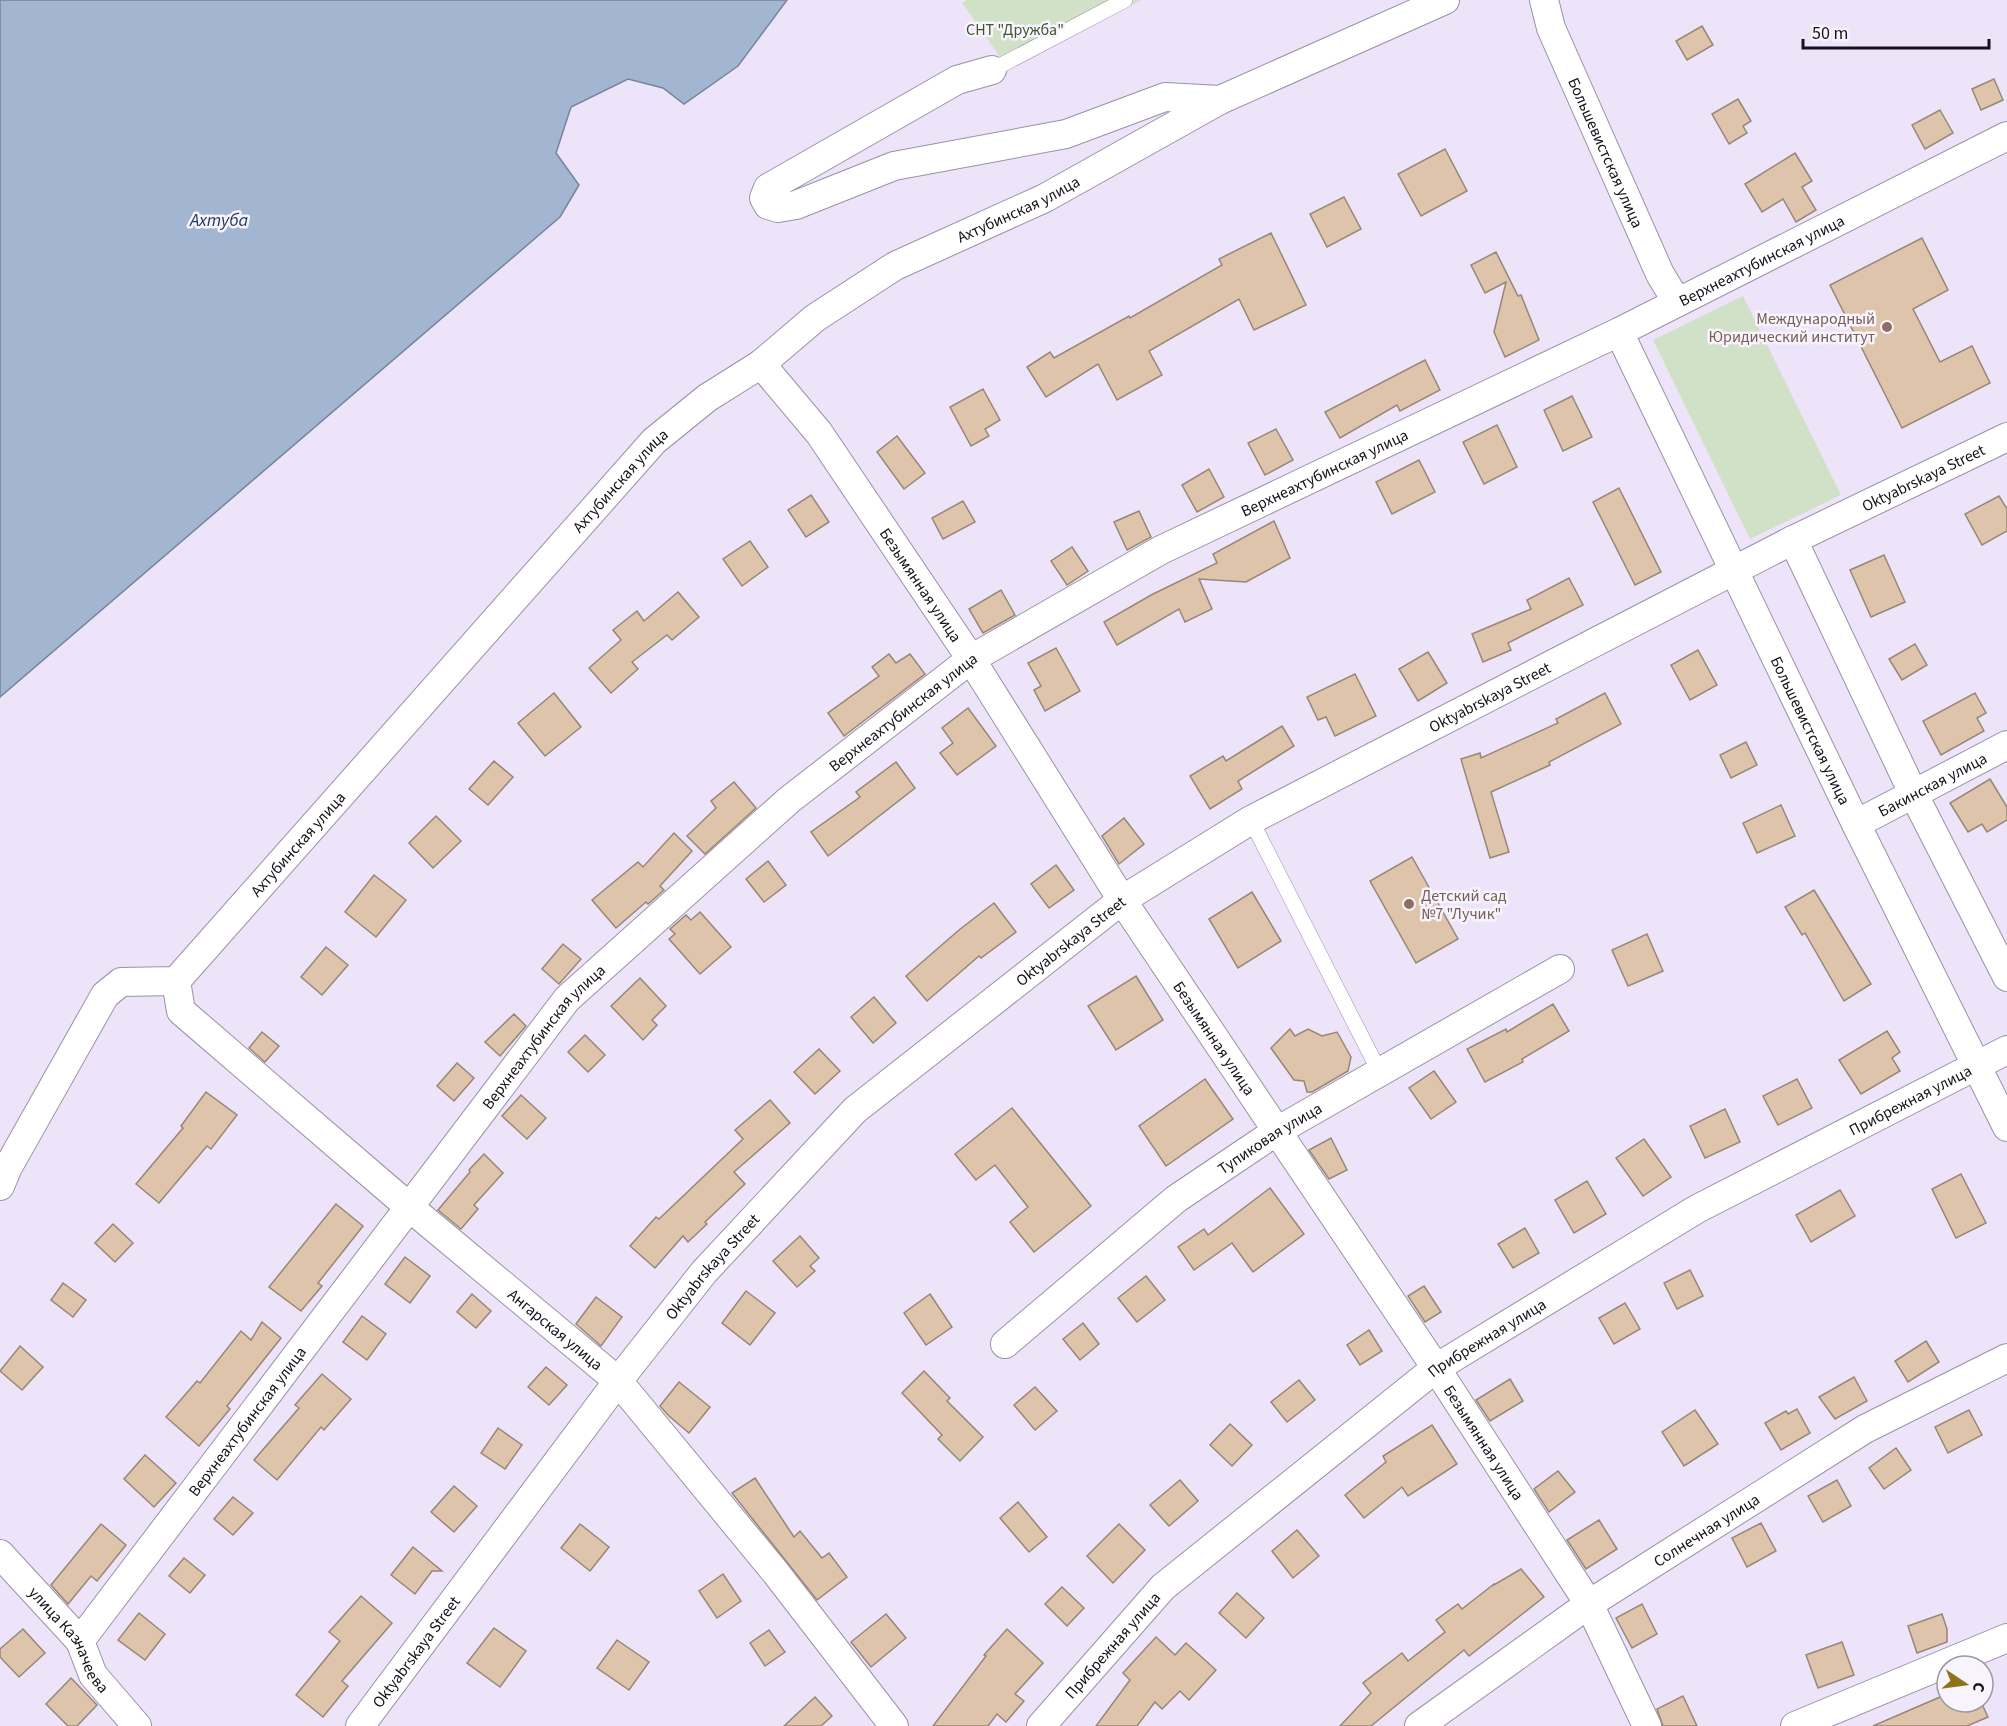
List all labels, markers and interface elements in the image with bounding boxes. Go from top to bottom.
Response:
scale bar [1803,12,1989,50]
park label: СНТ "Дружба" [966,19,1064,41]
text: 50 m [1812,21,1848,46]
street label: Большевистская улица [1562,74,1648,232]
street label: Ахтубинская улица [954,171,1084,248]
water label: Ахтуба [189,208,248,233]
street label: Верхнеахтубинская улица [1675,210,1848,312]
place label: Международный Юридический институт [1709,308,1875,348]
marker: Международный Юридический институт [1880,320,1894,334]
street label: Ахтубинская улица [568,424,673,538]
street label: Верхнеахтубинская улица [1237,424,1412,522]
street label: Oktyabrskaya Street [1858,439,1989,517]
street label: Безымянная улица [874,524,967,647]
street label: Верхнеахтубинская улица [824,648,982,777]
street label: Большевистская улица [1765,653,1855,809]
street label: Oktyabrskaya Street [1425,657,1555,738]
street label: Бакинская улица [1874,747,1991,823]
street label: Ахтубинская улица [246,787,351,902]
place label: Детский сад №7 "Лучик" [1421,885,1507,925]
street label: Oktyabrskaya Street [1011,891,1131,992]
marker: Детский сад №7 "Лучик" [1402,897,1416,911]
street label: Верхнеахтубинская улица [477,960,610,1114]
street label: Безымянная улица [1167,977,1260,1100]
street label: Прибрежная улица [1845,1060,1976,1141]
street label: Тупиковая улица [1214,1098,1326,1180]
street label: Oktyabrskaya Street [660,1209,765,1325]
street label: Ангарская улица [503,1284,607,1376]
street label: Прибрежная улица [1423,1294,1550,1383]
street label: Верхнеахтубинская улица [184,1342,312,1501]
street label: Безымянная улица [1438,1381,1529,1505]
street label: Солнечная улица [1649,1489,1764,1572]
street label: улица Казначеева [23,1582,114,1698]
street label: Прибрежная улица [1060,1587,1166,1704]
street label: Oktyabrskaya Street [367,1591,466,1713]
north arrow [1935,1654,1995,1714]
text: С [1967,1680,1990,1694]

